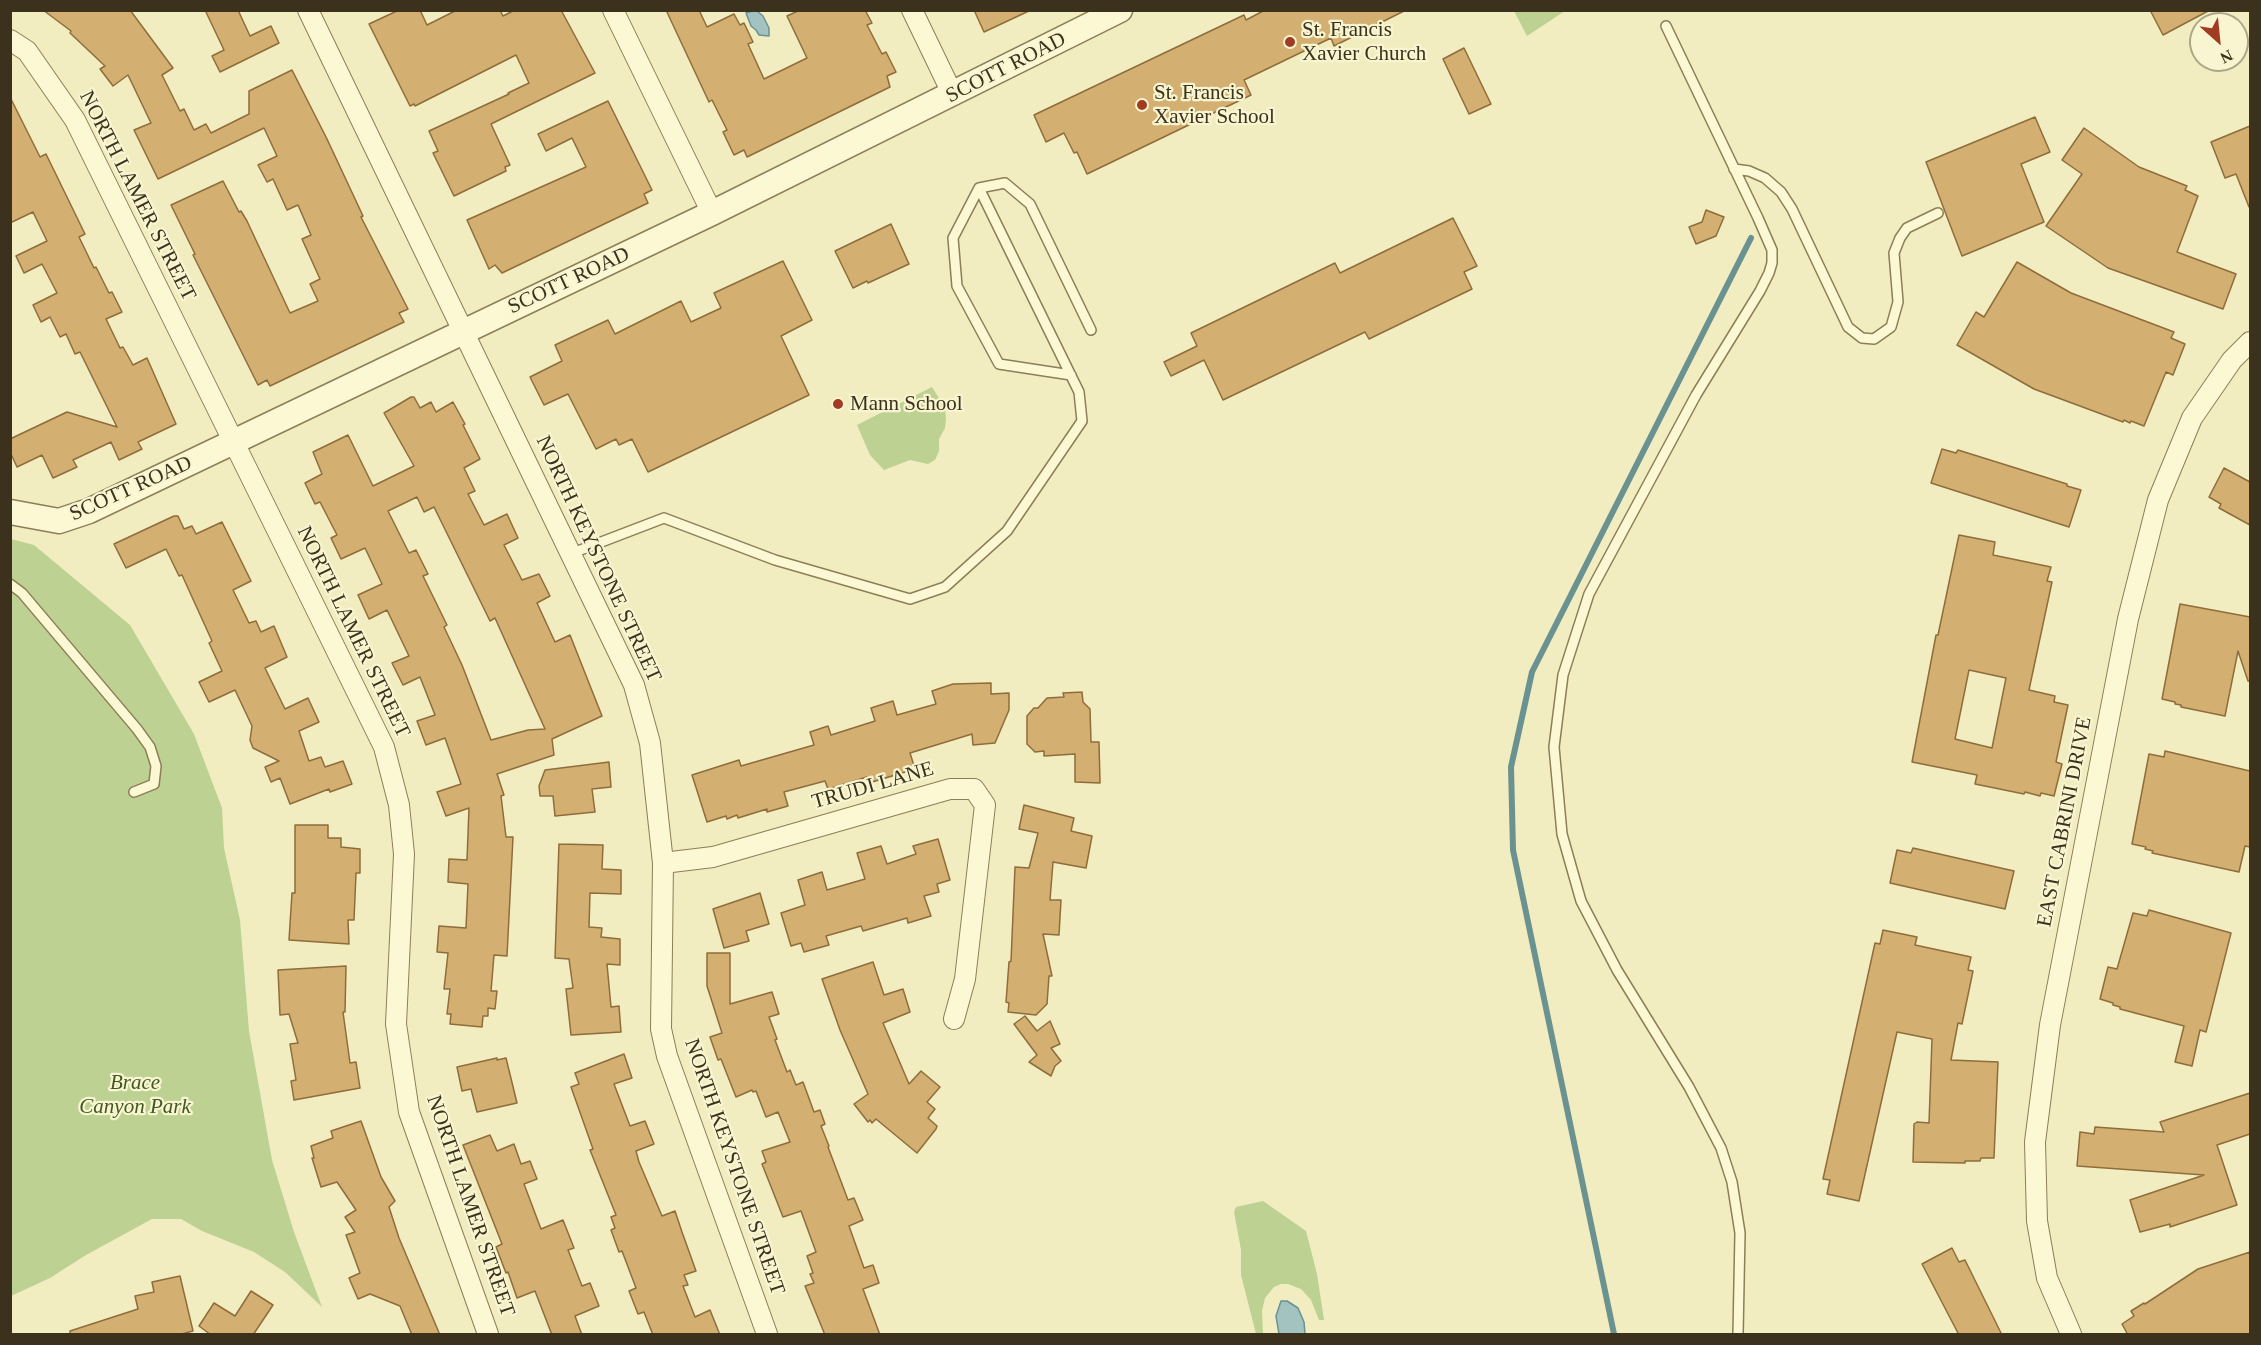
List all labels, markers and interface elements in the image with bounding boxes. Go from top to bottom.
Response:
north arrow [2189,12,2249,72]
place label: St. Francis Xavier Church [1302,17,1426,67]
street label: SCOTT ROAD [942,27,1070,109]
marker: St. Francis Xavier Church [1283,35,1297,49]
text: N [2217,47,2236,67]
place label: St. Francis Xavier School [1154,80,1275,130]
street label: NORTH LAMER STREET [73,87,201,305]
marker: St. Francis Xavier School [1135,98,1149,112]
street label: SCOTT ROAD [504,242,634,320]
place label: Mann School [850,391,963,417]
marker: Mann School [831,397,845,411]
street label: NORTH KEYSTONE STREET [530,432,666,686]
street label: SCOTT ROAD [66,451,196,527]
street label: NORTH LAMER STREET [291,522,415,742]
street label: EAST CABRINI DRIVE [2032,715,2098,929]
street label: TRUDI LANE [809,757,937,815]
street label: NORTH KEYSTONE STREET [678,1036,790,1298]
park label: Brace Canyon Park [79,1070,191,1120]
street label: NORTH LAMER STREET [420,1092,520,1320]

